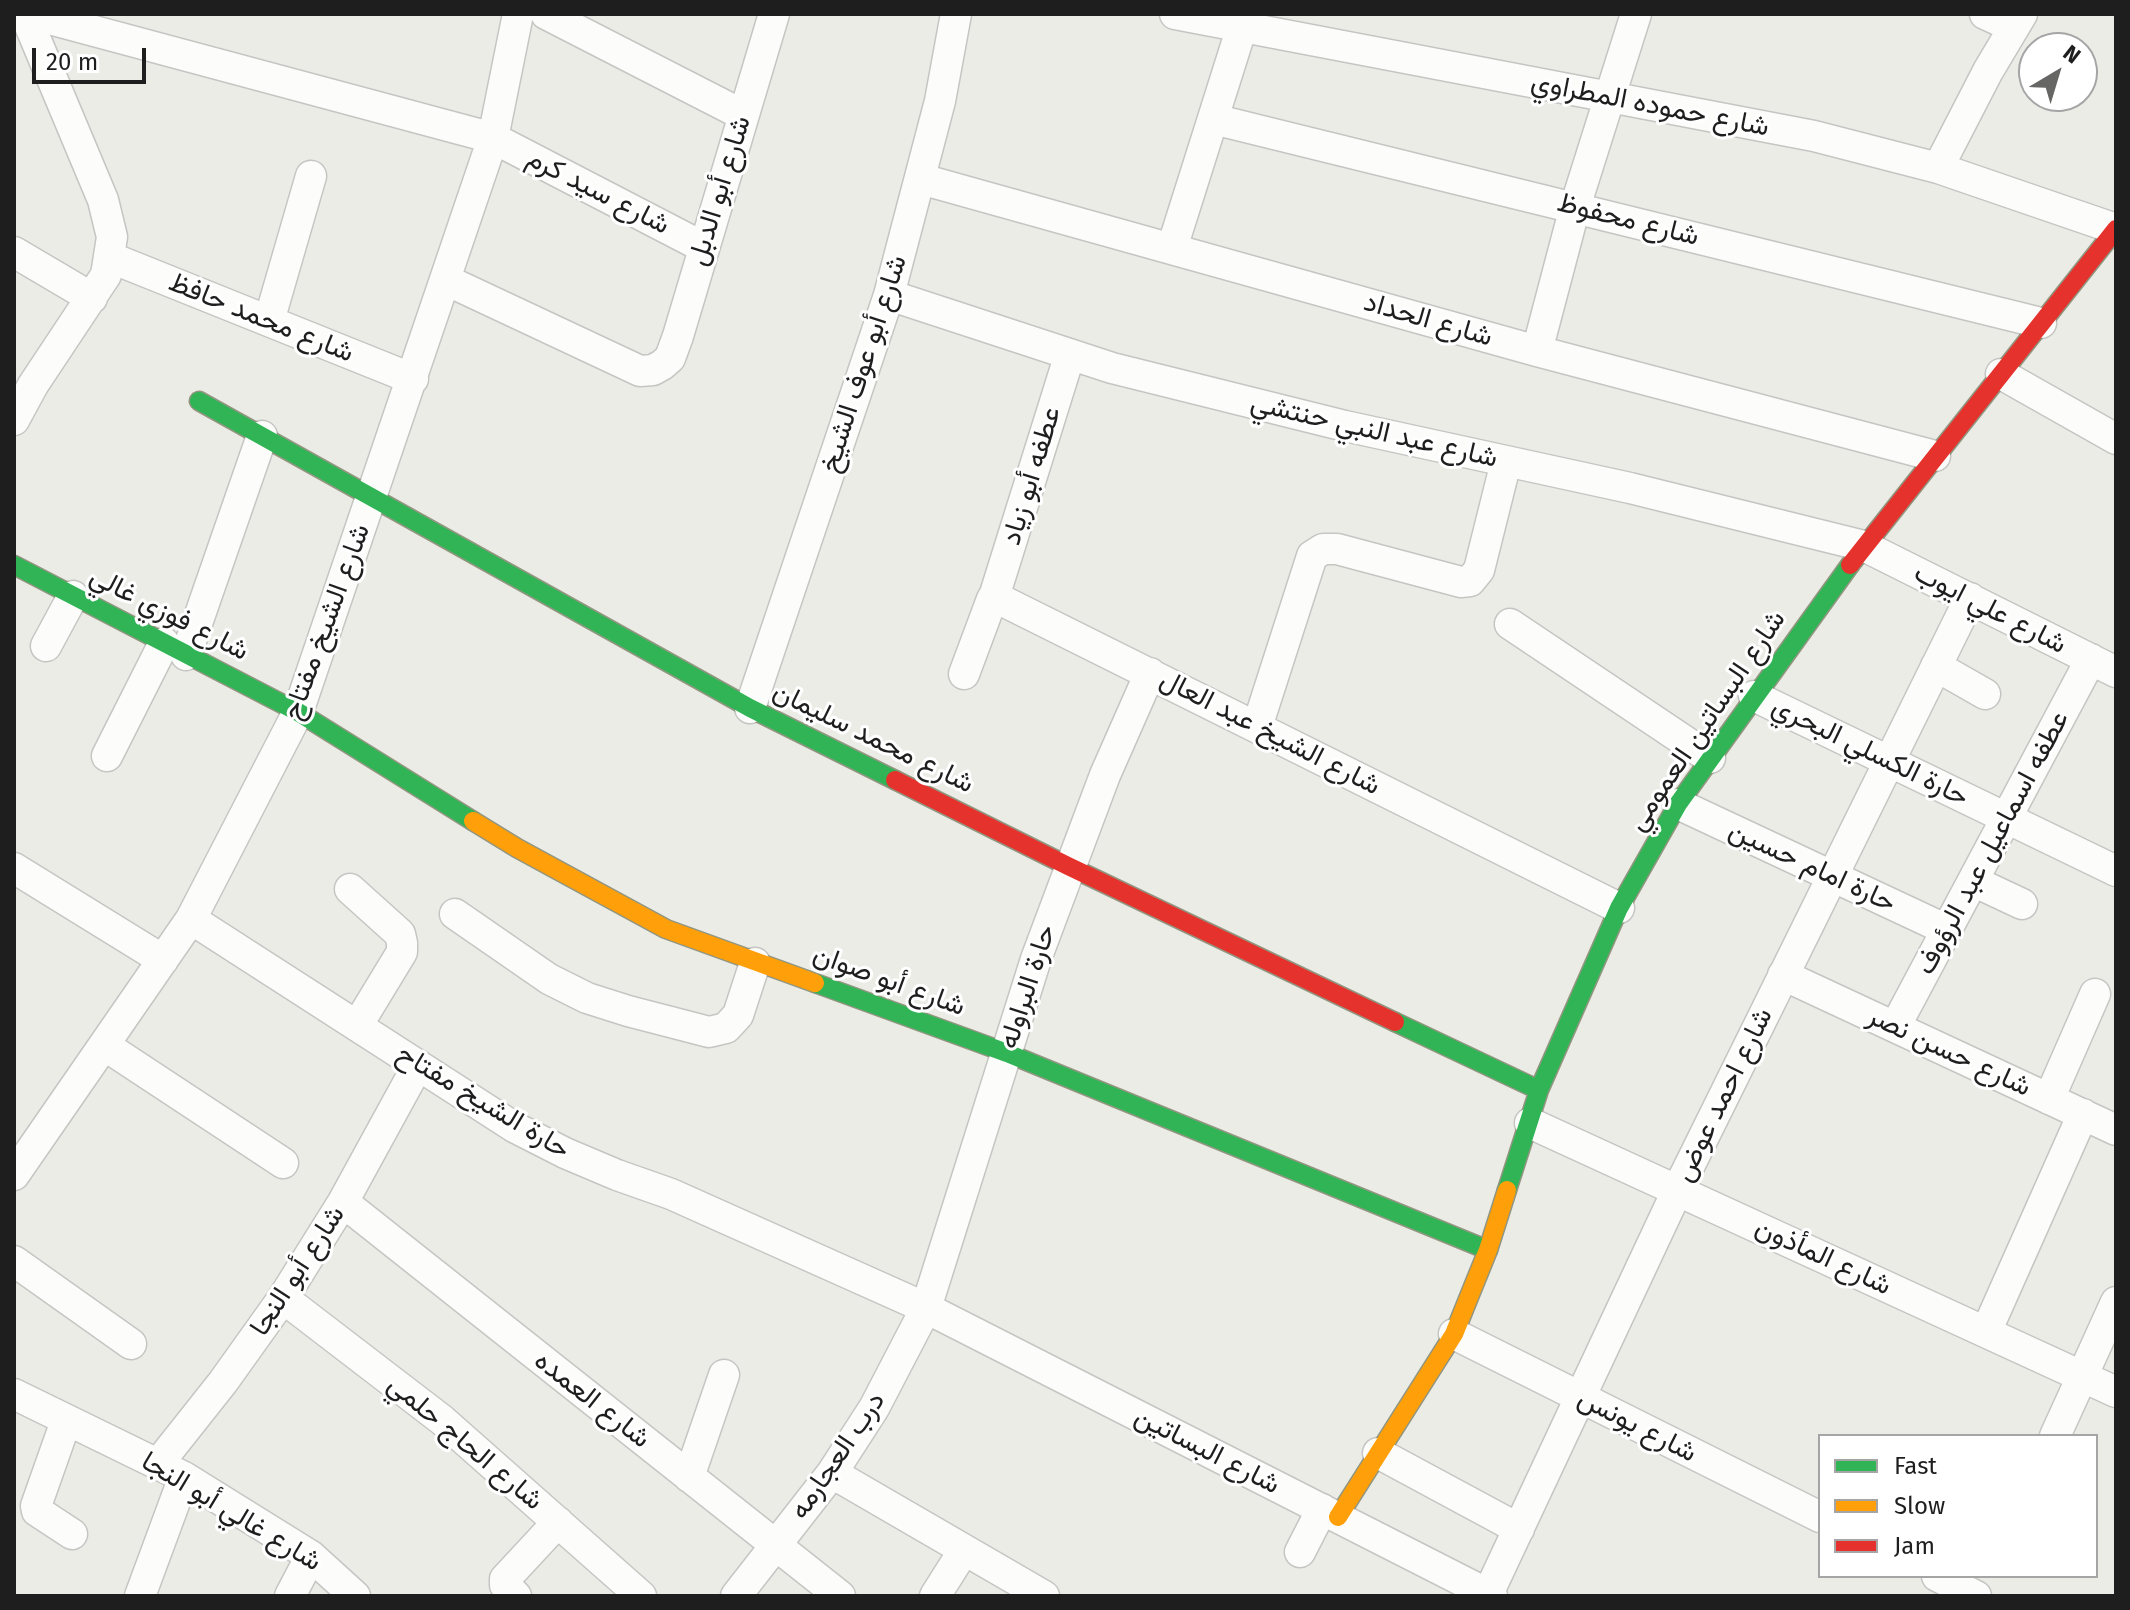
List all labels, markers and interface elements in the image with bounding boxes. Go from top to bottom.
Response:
scale bar [36,32,150,82]
north arrow [2018,32,2098,112]
text: N [2058,39,2086,69]
text: 20 m [46,48,98,76]
street label: شارع حموده المطراوي [1528,65,1772,145]
street label: شارع أبو الدبل [681,112,759,270]
street label: شارع سيد كرم [521,142,675,242]
street label: شارع محفوظ [1554,186,1702,254]
street label: شارع أبو عوف الشيخ [813,251,915,477]
street label: شارع محمد حافظ [164,266,358,370]
street label: شارع الحداد [1360,286,1496,354]
street label: شارع عبد النبي حنتشي [1247,386,1501,476]
street label: عطفه أبو زياد [995,403,1069,549]
street label: شارع الشيخ مفتاح [276,519,378,725]
street label: شارع علي ايوب [1908,556,2072,662]
street label: شارع فوزي غالي [84,560,254,668]
street label: شارع البساتين العمومي [1621,604,1793,838]
street label: شارع الشيخ عبد العال [1154,663,1386,803]
street label: شارع محمد سليمان [767,675,979,801]
street label: حارة الكسلي البحري [1766,690,1974,814]
street label: عطفه اسماعيل عبد الرؤوف [1909,705,2077,981]
street label: حارة امام حسين [1723,814,1901,920]
street label: حارة البراوله [992,921,1064,1053]
street label: شارع أبو صوان [808,938,970,1024]
street label: شارع حسن نصر [1862,999,2036,1105]
street label: شارع احمد عوض [1667,1003,1781,1187]
street label: حارة الشيخ مفتاح [390,1037,576,1167]
street label: شارع أبو النجا [243,1199,353,1343]
street label: شارع المأذون [1750,1211,1896,1303]
street label: شارع العمده [527,1344,657,1456]
street label: شارع الحاج حلمي [380,1368,550,1518]
street label: شارع يونس [1572,1382,1702,1470]
street label: درب العجارمه [783,1386,893,1526]
street label: شارع البساتين [1129,1400,1285,1502]
legend [1818,1434,2098,1578]
street label: شارع غالي أبو النجا [135,1445,327,1579]
text: Fast [1894,1452,1937,1480]
text: Slow [1894,1492,1945,1520]
text: Jam [1894,1532,1935,1560]

